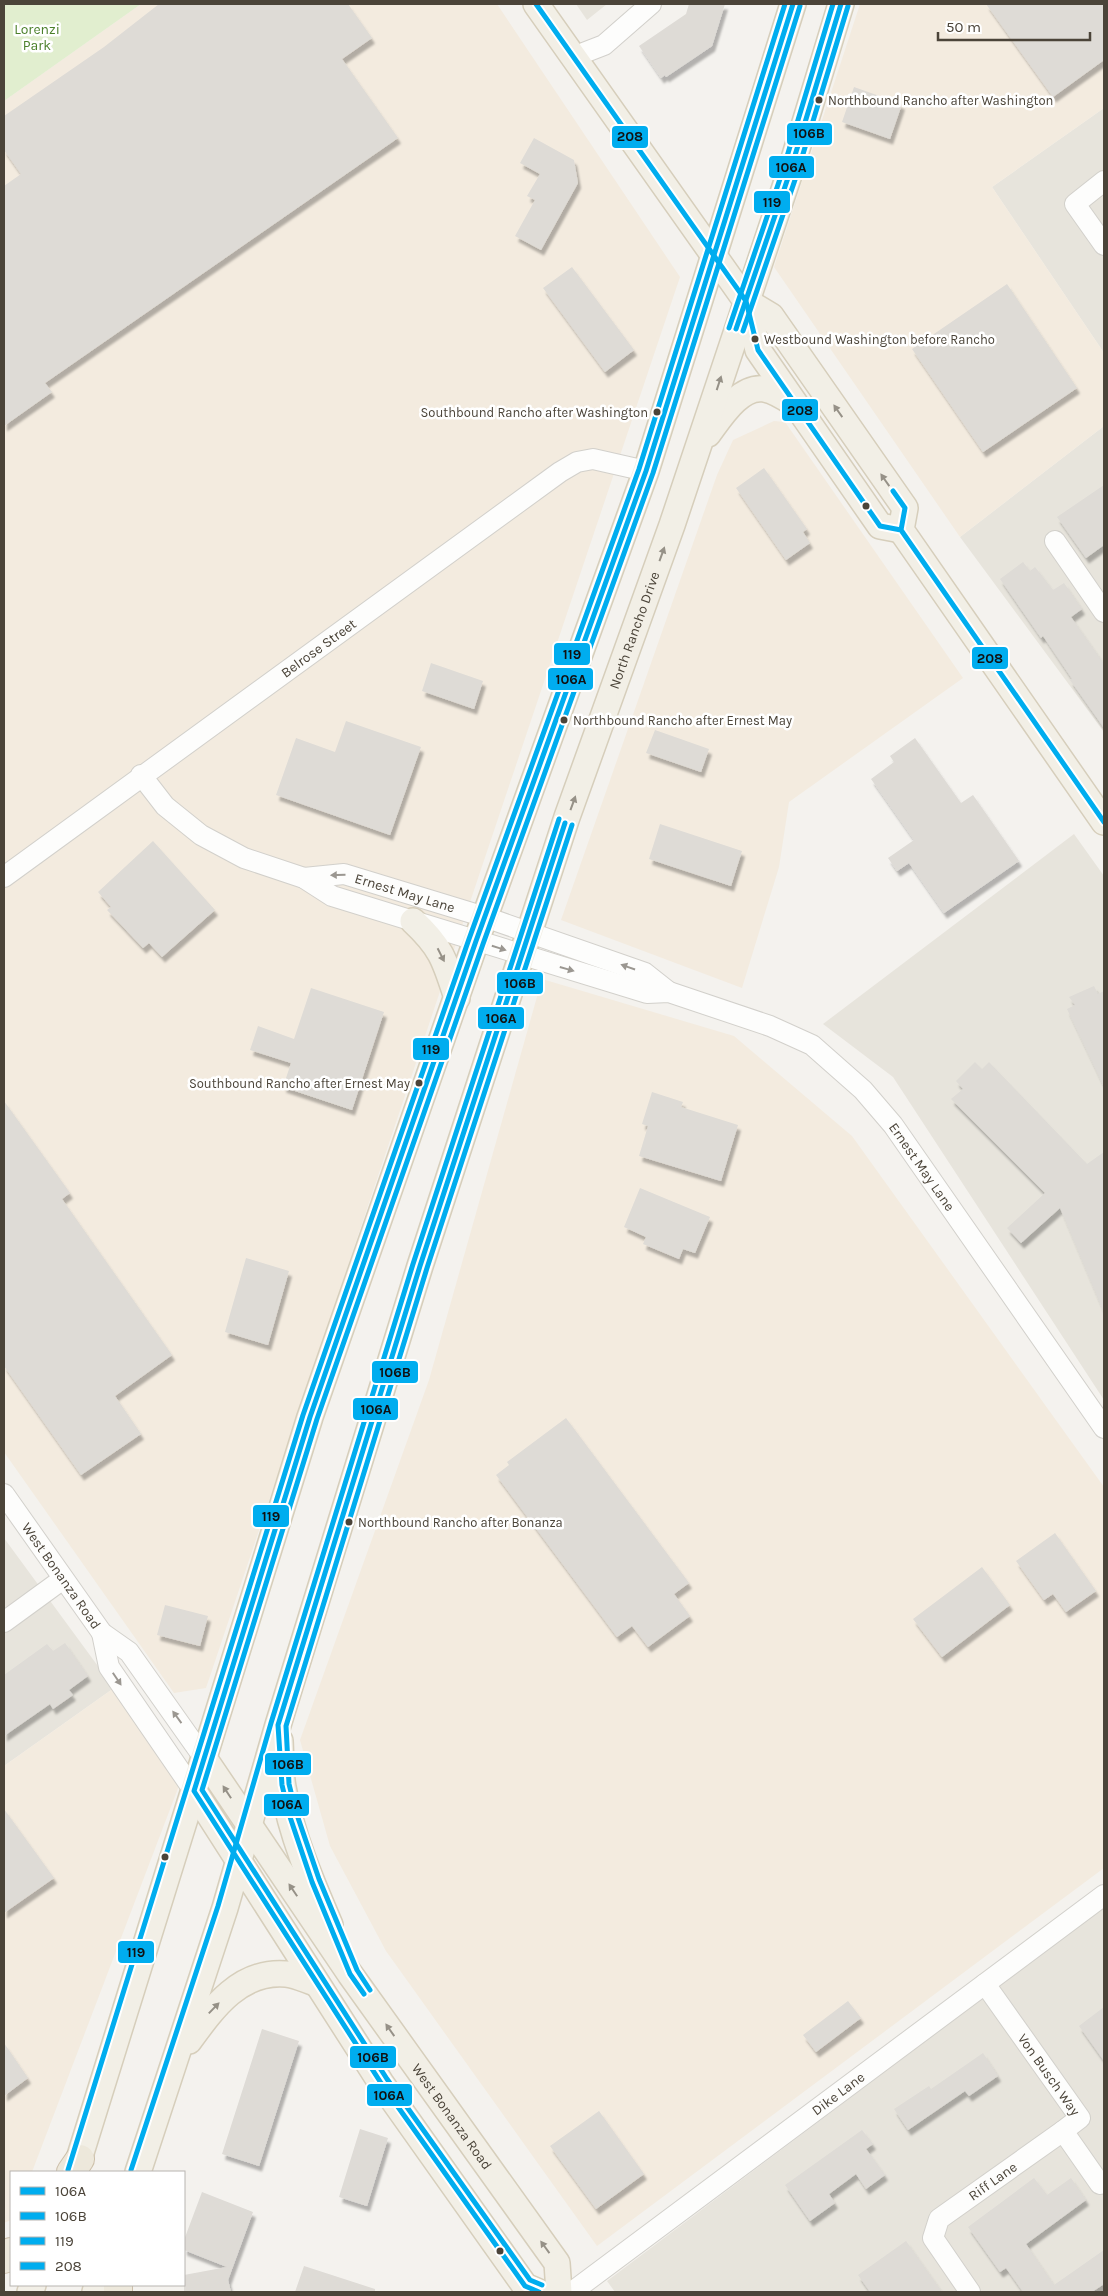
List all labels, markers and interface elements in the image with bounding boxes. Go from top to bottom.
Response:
scale bar [938,10,1090,42]
text: 50 m [946,18,981,36]
park label: Lorenzi Park [14,21,60,54]
place label: Northbound Rancho after Washington [828,93,1053,108]
marker: Northbound Rancho after Washington [814,95,824,105]
line badge: 106B [786,122,833,146]
line badge: 208 [611,125,649,149]
text: 106B [793,125,825,142]
text: 208 [617,128,643,145]
line badge: 106A [768,155,815,179]
text: 106A [775,159,807,176]
line badge: 119 [753,190,791,214]
text: 119 [763,194,781,211]
place label: Westbound Washington before Rancho [764,332,995,347]
marker: Westbound Washington before Rancho [750,334,760,344]
one-way arrow [715,376,723,391]
line badge: 208 [781,398,819,422]
text: 208 [787,402,813,419]
place label: Southbound Rancho after Washington [421,405,648,420]
one-way arrow [833,405,843,418]
marker: Southbound Rancho after Washington [652,407,662,417]
one-way arrow [880,473,890,486]
unlabelled marker [861,501,871,511]
one-way arrow [659,547,666,562]
street label: North Rancho Drive [606,569,664,691]
street label: Belrose Street [278,615,360,681]
line badge: 119 [553,642,591,666]
text: 119 [563,646,581,663]
line badge: 208 [971,646,1009,670]
text: 208 [977,650,1003,667]
line badge: 106A [547,667,594,691]
text: 106A [555,671,587,688]
place label: Northbound Rancho after Ernest May [573,713,792,728]
marker: Northbound Rancho after Ernest May [559,715,569,725]
one-way arrow [569,795,577,810]
street label: Ernest May Lane [353,870,457,916]
one-way arrow [330,872,346,880]
one-way arrow [491,944,506,952]
one-way arrow [437,948,445,963]
one-way arrow [620,962,635,970]
one-way arrow [560,966,575,974]
line badge: 106B [496,971,544,995]
text: 106B [504,975,536,992]
line badge: 106A [477,1006,525,1030]
text: 106A [485,1010,517,1027]
line badge: 119 [412,1037,450,1061]
text: 119 [422,1041,440,1058]
place label: Southbound Rancho after Ernest May [189,1076,410,1091]
marker: Southbound Rancho after Ernest May [414,1078,424,1088]
street label: Ernest May Lane [885,1120,958,1215]
line badge: 106B [371,1360,419,1384]
text: 106B [379,1364,411,1381]
line badge: 106A [352,1397,399,1421]
text: 106A [360,1401,392,1418]
line badge: 119 [252,1504,290,1528]
text: 119 [262,1508,280,1525]
place label: Northbound Rancho after Bonanza [358,1515,563,1530]
marker: Northbound Rancho after Bonanza [344,1517,354,1527]
street label: West Bonanza Road [18,1520,105,1632]
one-way arrow [112,1672,122,1686]
one-way arrow [172,1710,182,1724]
line badge: 106B [264,1752,312,1776]
text: 106B [272,1756,304,1773]
one-way arrow [222,1786,232,1799]
line badge: 106A [263,1793,310,1817]
text: 106A [271,1796,303,1813]
unlabelled marker [160,1852,170,1862]
one-way arrow [288,1883,298,1897]
line badge: 119 [117,1940,155,1964]
text: 119 [127,1944,145,1961]
one-way arrow [208,2003,220,2015]
one-way arrow [384,2024,395,2037]
street label: Von Busch Way [1014,2030,1084,2120]
line badge: 106B [349,2045,397,2069]
text: 106B [357,2049,389,2066]
street label: West Bonanza Road [408,2061,495,2173]
street label: Dike Lane [809,2069,868,2119]
line badge: 106A [366,2083,413,2107]
text: 106A [373,2087,405,2104]
street label: Riff Lane [965,2158,1020,2204]
legend [10,2171,185,2286]
text: 106A [55,2182,86,2200]
text: 106B [55,2207,87,2225]
text: 119 [55,2232,74,2250]
one-way arrow [540,2240,550,2254]
unlabelled marker [495,2246,505,2256]
text: 208 [55,2257,82,2275]

